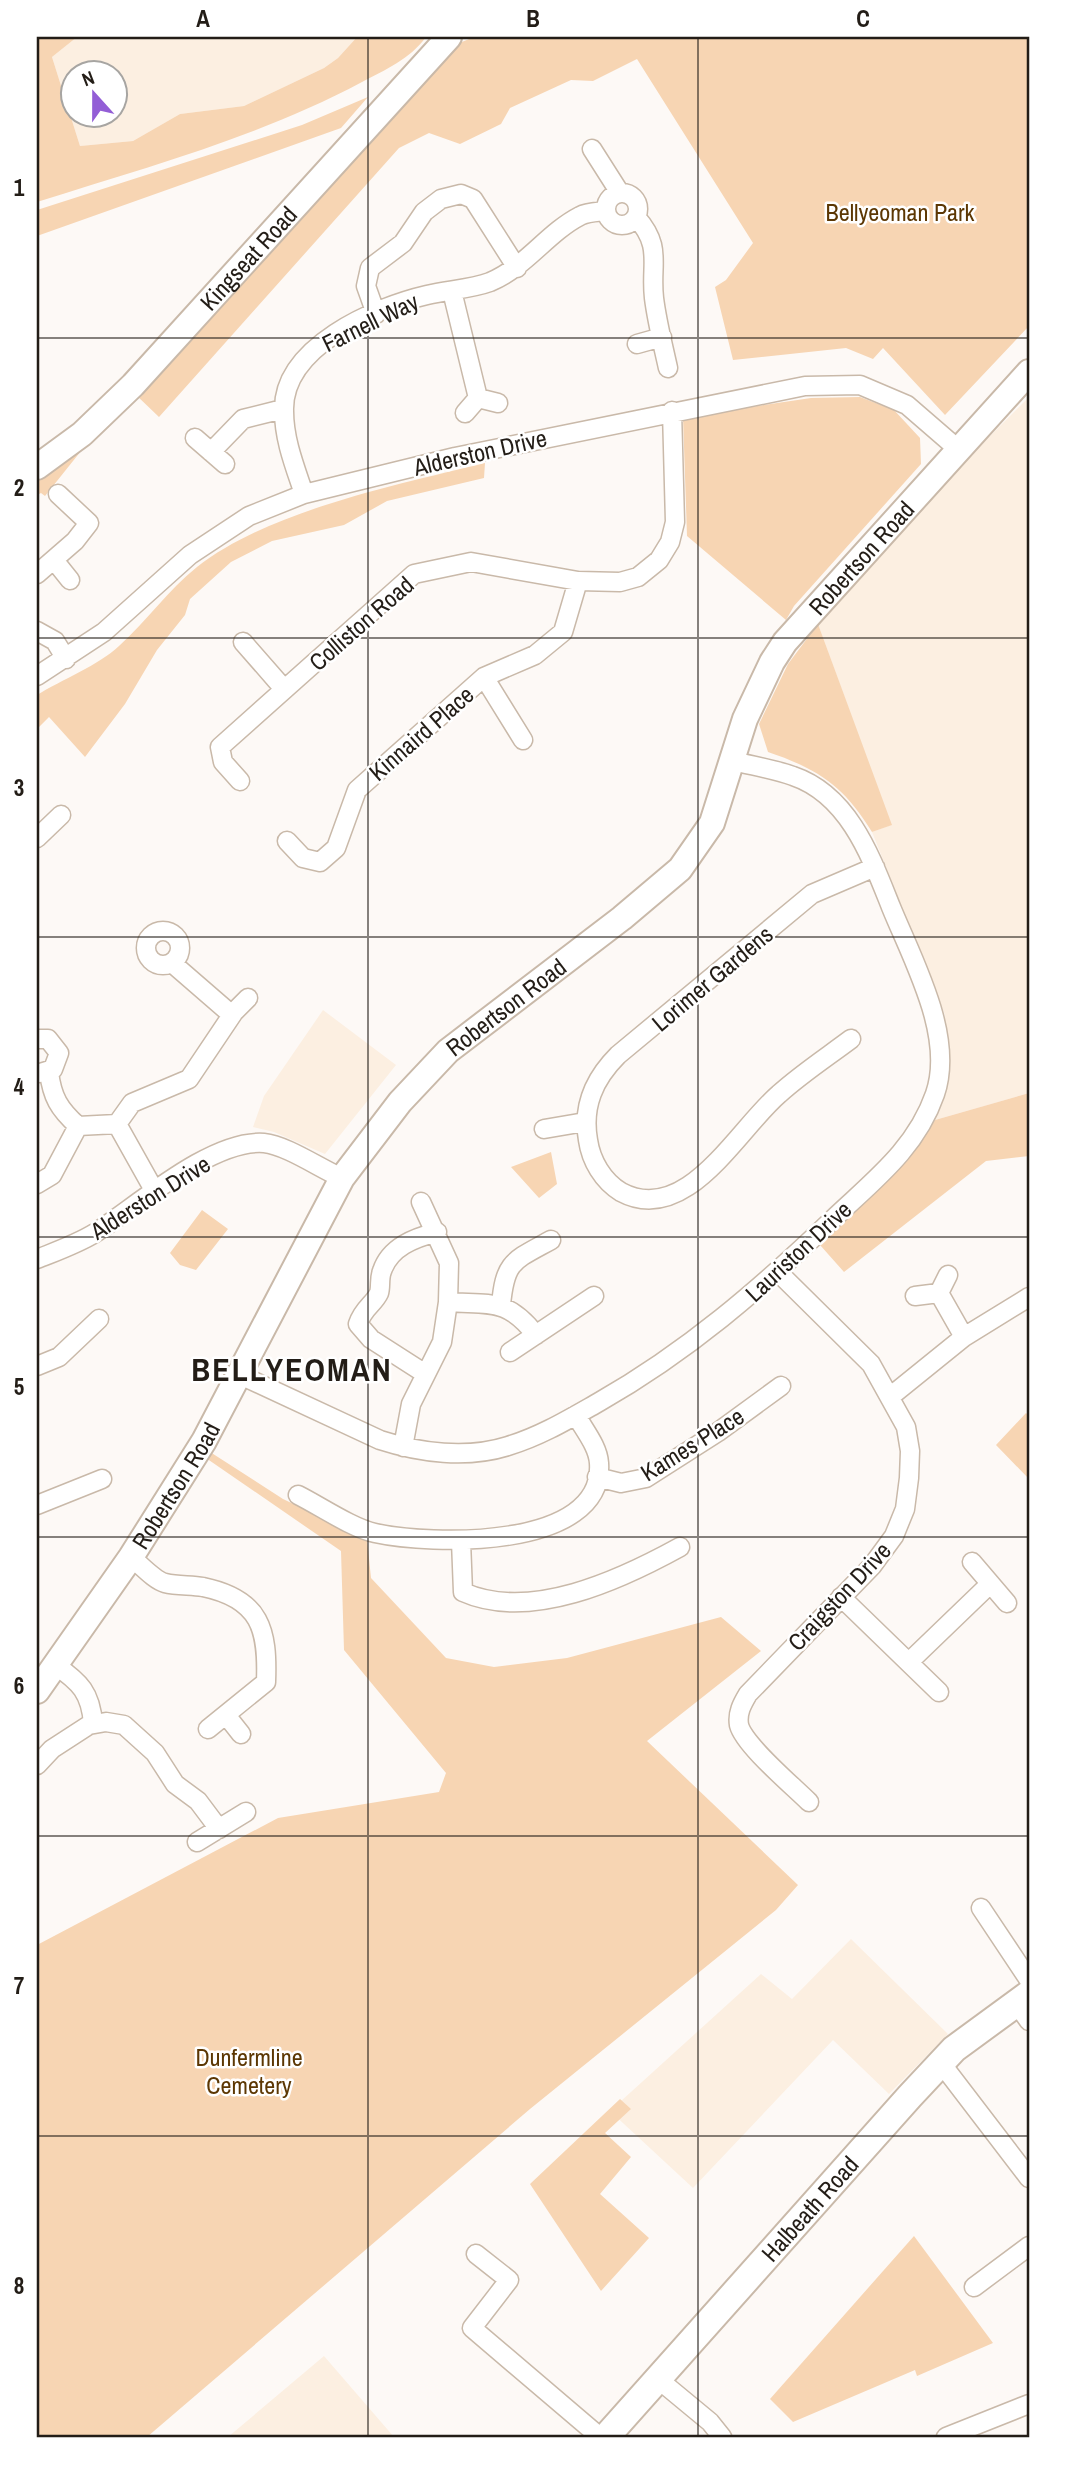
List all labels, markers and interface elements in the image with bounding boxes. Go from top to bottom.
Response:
text: A [196,3,210,34]
text: B [526,3,540,34]
text: C [856,3,870,34]
north arrow [60,60,130,130]
text: N [78,64,98,92]
text: 1 [14,172,25,203]
park label: Bellyeoman Park [826,196,975,228]
street label: Kingseat Road [193,199,304,317]
street label: Farnell Way [317,285,424,359]
street label: Alderston Drive [409,421,550,483]
text: 2 [14,472,24,503]
street label: Robertson Road [801,494,921,622]
street label: Colliston Road [302,569,420,677]
street label: Kinnaird Place [362,679,480,787]
text: 3 [14,772,24,803]
street label: Lorimer Gardens [645,918,779,1038]
street label: Robertson Road [439,951,572,1063]
text: 4 [14,1071,25,1102]
street label: Alderston Drive [83,1147,216,1247]
street label: Lauriston Drive [738,1193,858,1309]
district label: BELLYEOMAN [191,1348,393,1391]
text: 5 [14,1371,24,1402]
street label: Kames Place [634,1400,750,1488]
street label: Robertson Road [124,1417,227,1555]
street label: Craigston Drive [780,1535,898,1657]
text: 6 [14,1670,24,1701]
text: 7 [14,1970,24,2001]
park label: Dunfermline Cemetery [195,2041,303,2101]
street label: Halbeath Road [754,2149,865,2268]
text: 8 [14,2270,24,2301]

